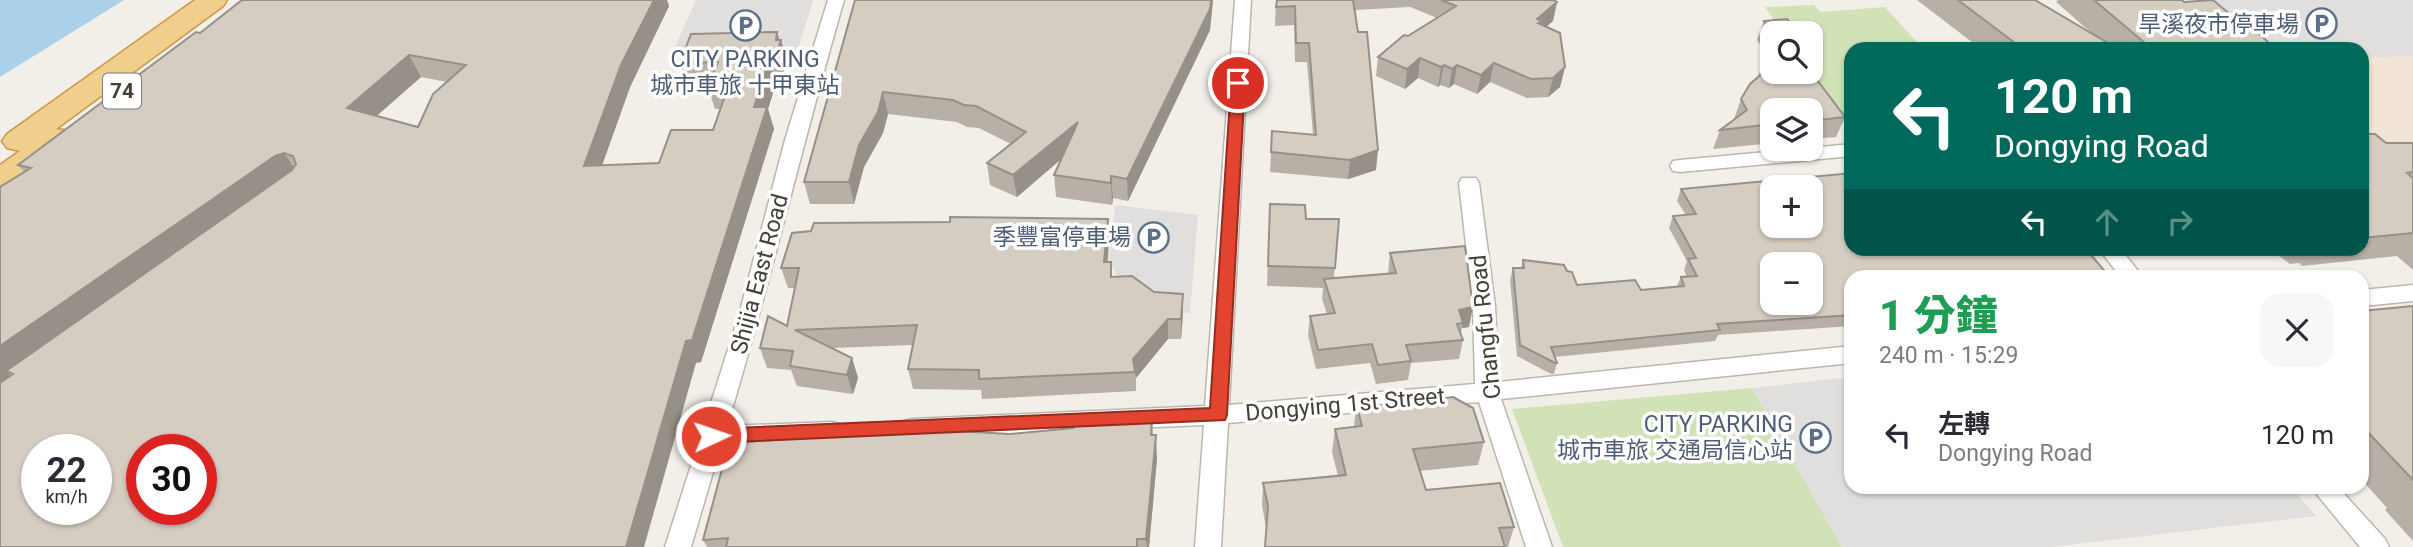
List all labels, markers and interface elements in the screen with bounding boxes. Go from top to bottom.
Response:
parking icon: 旱溪夜市停車場 [2305,7,2339,41]
parking icon: CITY PARKING 城市車旅 十甲東站 [728,8,762,42]
place label: 旱溪夜市停車場 [2138,11,2299,38]
map controls [1760,21,1823,315]
button: search [1760,21,1823,84]
place label: CITY PARKING 城市車旅 十甲東站 [650,46,840,99]
pin [1208,53,1268,113]
icon: arrive [1219,64,1257,102]
text: 120 m [1994,68,2133,125]
icon: left [1879,70,1970,161]
road number: 74 [103,74,141,108]
button: layers [1760,98,1823,161]
text: Dongying Road [1994,127,2209,165]
button: + [1760,175,1823,238]
street label: Shijia East Road [725,191,794,357]
icon: left [2015,203,2053,241]
icon: ahead [2088,203,2126,241]
icon: right [2161,203,2199,241]
parking icon: 季豐富停車場 [1137,220,1171,254]
place label: 季豐富停車場 [993,224,1131,251]
button: − [1760,252,1823,315]
street label: Changfu Road [1464,253,1506,400]
text: 1 分鐘 [1879,291,1998,340]
button: close [2260,293,2334,367]
text: 240 m · 15:29 [1879,342,2018,369]
street label: Dongying 1st Street [1244,382,1446,427]
position arrow [674,399,748,473]
text: 左轉 [1938,409,1990,439]
place label: CITY PARKING 城市車旅 交通局信心站 [1557,411,1793,464]
icon: left [1879,416,1917,454]
parking icon: CITY PARKING 城市車旅 交通局信心站 [1799,420,1833,454]
text: 120 m [2261,420,2334,450]
speed limit sign: 30 [126,434,217,525]
text: Dongying Road [1938,440,2092,467]
text: 22 [46,450,87,491]
text: km/h [45,486,88,507]

